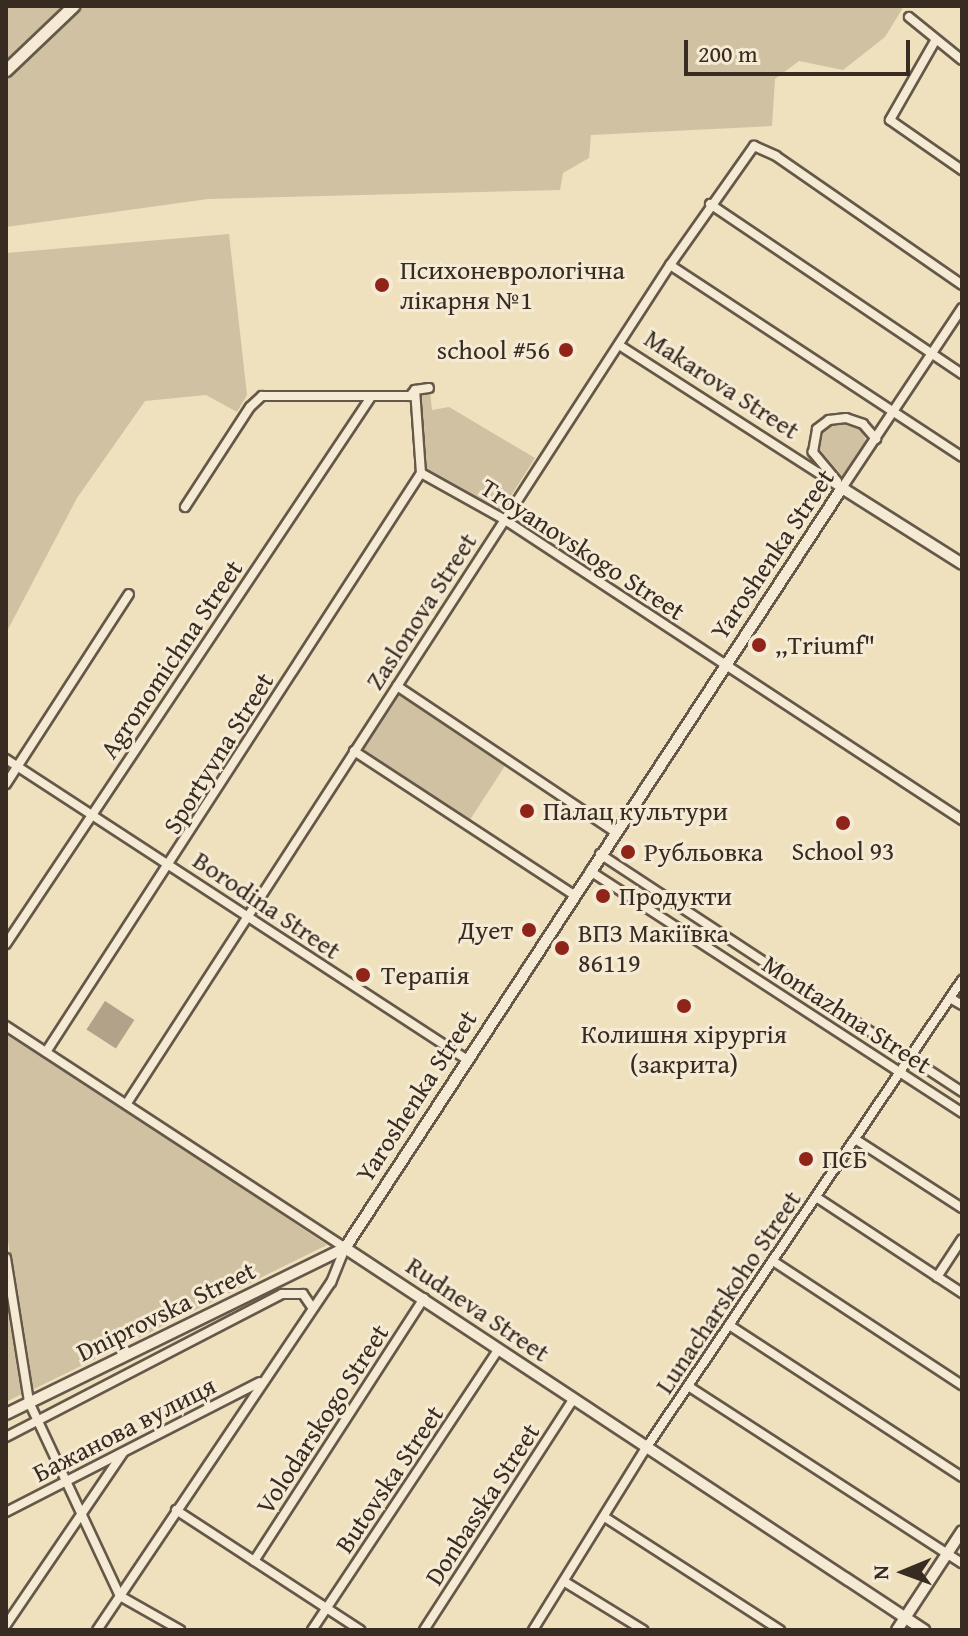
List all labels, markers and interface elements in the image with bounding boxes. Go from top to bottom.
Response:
scale bar [688,24,914,74]
text: 200 m [698,36,758,71]
place label: Психоневрологічна лікарня №1 [400,254,625,316]
marker: Психоневрологічна лікарня №1 [371,274,393,296]
street label: Makarova Street [639,322,805,446]
place label: school #56 [437,334,550,366]
marker: school #56 [557,341,575,359]
street label: Yaroshenka Street [704,463,840,645]
street label: Troyanovskogo Street [475,471,691,627]
street label: Zaslonova Street [359,527,483,695]
street label: Agronomichna Street [93,554,249,764]
place label: ,,Triumf" [775,629,875,661]
marker: ,,Triumf" [750,636,768,654]
street label: Sportyvna Street [156,667,280,839]
place label: Палац культури [543,795,728,827]
marker: Палац культури [518,802,536,820]
marker: School 93 [834,814,852,832]
place label: School 93 [791,835,895,867]
place label: Рубльовка [644,836,763,868]
marker: Рубльовка [619,843,637,861]
street label: Borodina Street [187,844,347,966]
place label: Продукти [619,880,732,912]
marker: Продукти [594,887,612,905]
place label: Дует [458,914,513,946]
place label: ВПЗ Макіївка 86119 [578,917,729,978]
marker: Дует [520,921,538,939]
marker: ВПЗ Макіївка 86119 [553,939,571,957]
street label: Montazhna Street [757,948,937,1080]
place label: Терапія [381,959,469,991]
marker: Терапія [352,964,374,986]
marker: Колишня хірургія (закрита) [675,997,693,1015]
street label: Yaroshenka Street [349,1004,483,1188]
place label: Колишня хірургія (закрита) [581,1018,787,1080]
place label: ПСБ [822,1143,868,1175]
marker: ПСБ [797,1150,815,1168]
street label: Lunacharskoho Street [649,1185,807,1399]
street label: Rudneva Street [400,1250,556,1368]
street label: Dniprovska Street [72,1254,260,1368]
street label: Volodarskogo Street [249,1318,395,1520]
street label: Бажанова вулиця [27,1369,221,1489]
street label: Butovska Street [328,1399,450,1559]
street label: Donbasska Street [418,1417,546,1591]
north arrow [864,1532,944,1612]
text: N [864,1565,896,1580]

